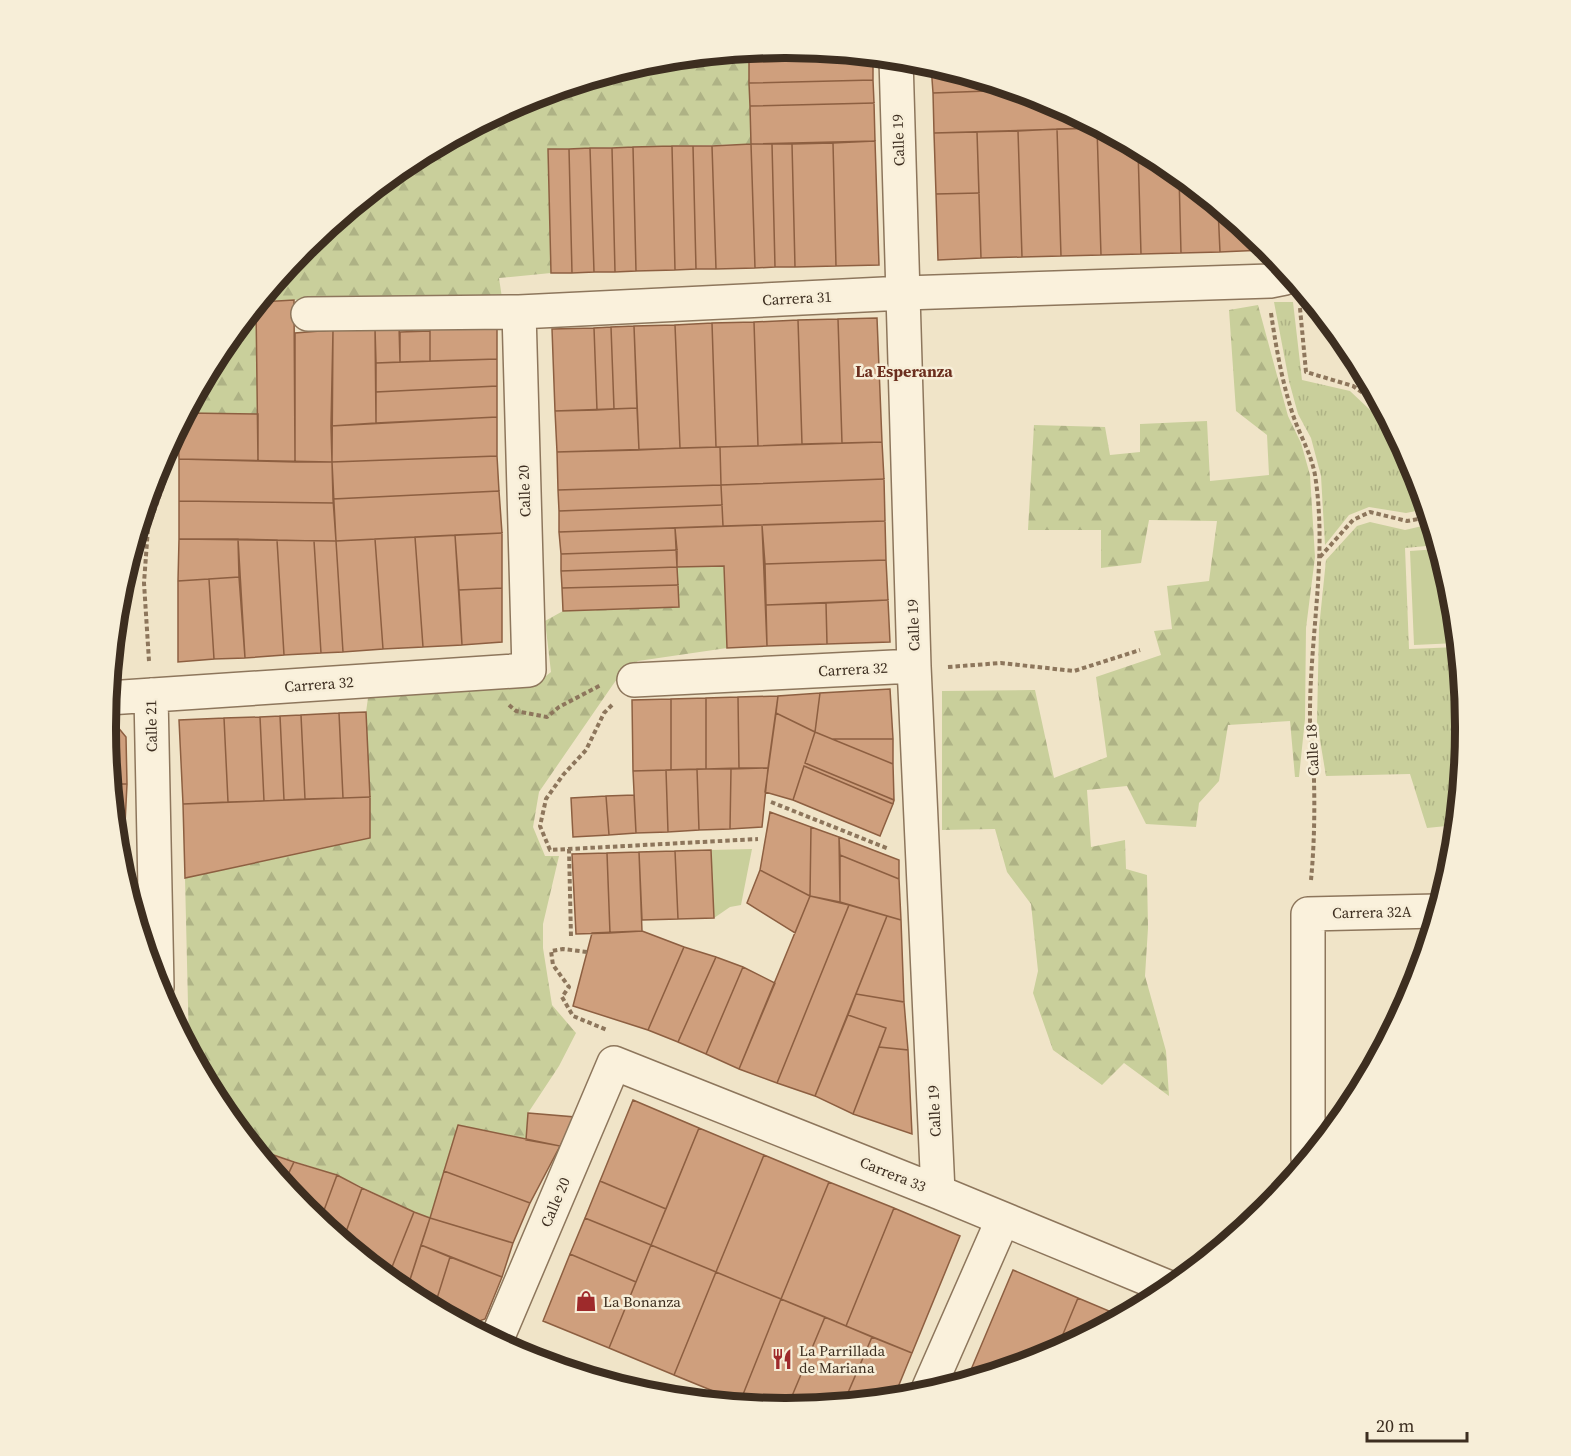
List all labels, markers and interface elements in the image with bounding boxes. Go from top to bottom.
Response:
street label: Calle 19 [887,114,909,166]
street label: Carrera 31 [762,286,832,310]
district label: La Esperanza [855,360,953,382]
street label: Calle 20 [513,465,535,517]
street label: Calle 19 [902,599,924,651]
street label: Carrera 32 [818,657,888,681]
street label: Carrera 32 [284,671,354,697]
street label: Calle 21 [140,700,162,752]
street label: Calle 18 [1300,723,1324,777]
street label: Carrera 32A [1332,901,1412,923]
street label: Calle 19 [922,1084,946,1138]
street label: Carrera 33 [857,1151,929,1197]
street label: Calle 20 [535,1174,575,1230]
shop icon: La Bonanza [574,1289,598,1313]
place label: La Bonanza [603,1291,681,1312]
place label: La Parrillada de Mariana [799,1340,885,1378]
restaurant icon: La Parrillada de Mariana [770,1347,794,1371]
scale bar [1367,1405,1468,1443]
text: 20 m [1376,1413,1414,1438]

